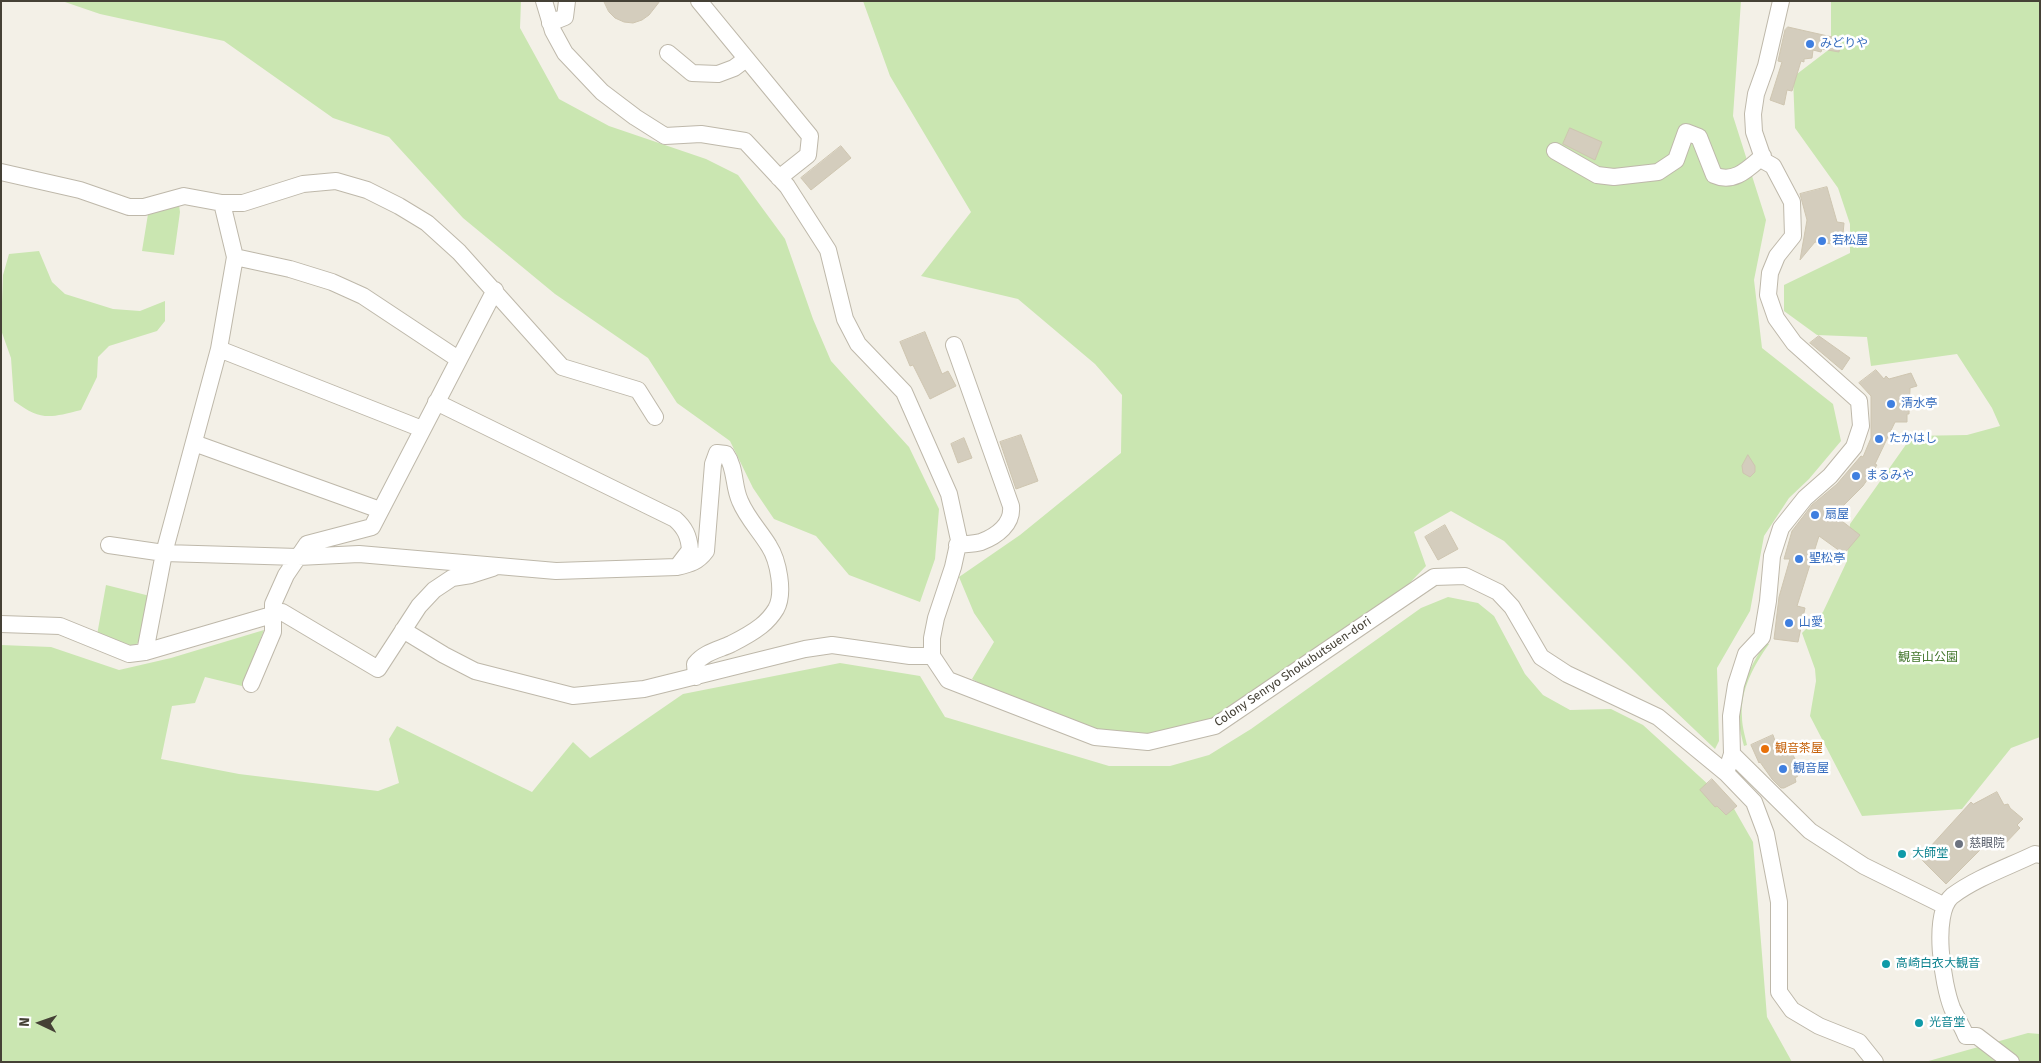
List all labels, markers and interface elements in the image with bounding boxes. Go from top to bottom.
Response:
place label: みどりや [1820,37,1868,51]
marker: みどりや [1804,38,1816,50]
place label: 若松屋 [1832,234,1868,248]
marker: 若松屋 [1816,235,1828,247]
place label: 清水亭 [1901,397,1937,411]
marker: 清水亭 [1885,398,1897,410]
place label: たかはし [1889,432,1937,446]
marker: たかはし [1873,433,1885,445]
place label: まるみや [1866,469,1914,483]
marker: まるみや [1850,470,1862,482]
place label: 扇屋 [1825,508,1849,522]
marker: 扇屋 [1809,509,1821,521]
place label: 聖松亭 [1809,552,1845,566]
marker: 聖松亭 [1793,553,1805,565]
street label: Colony Senryo Shokubutsuen-dori [1212,614,1374,730]
place label: 山愛 [1799,616,1823,630]
marker: 山愛 [1783,617,1795,629]
park label: 観音山公園 [1898,651,1958,665]
place label: 観音茶屋 [1775,742,1823,756]
marker: 観音茶屋 [1759,743,1771,755]
place label: 観音屋 [1793,762,1829,776]
marker: 観音屋 [1777,763,1789,775]
place label: 慈眼院 [1969,837,2005,851]
marker: 慈眼院 [1953,838,1965,850]
place label: 大師堂 [1912,847,1948,861]
marker: 大師堂 [1896,848,1908,860]
place label: 高崎白衣大観音 [1896,957,1980,971]
marker: 高崎白衣大観音 [1880,958,1892,970]
north arrow [15,998,65,1048]
place label: 光音堂 [1929,1016,1965,1030]
text: N [16,1017,33,1027]
marker: 光音堂 [1913,1017,1925,1029]

